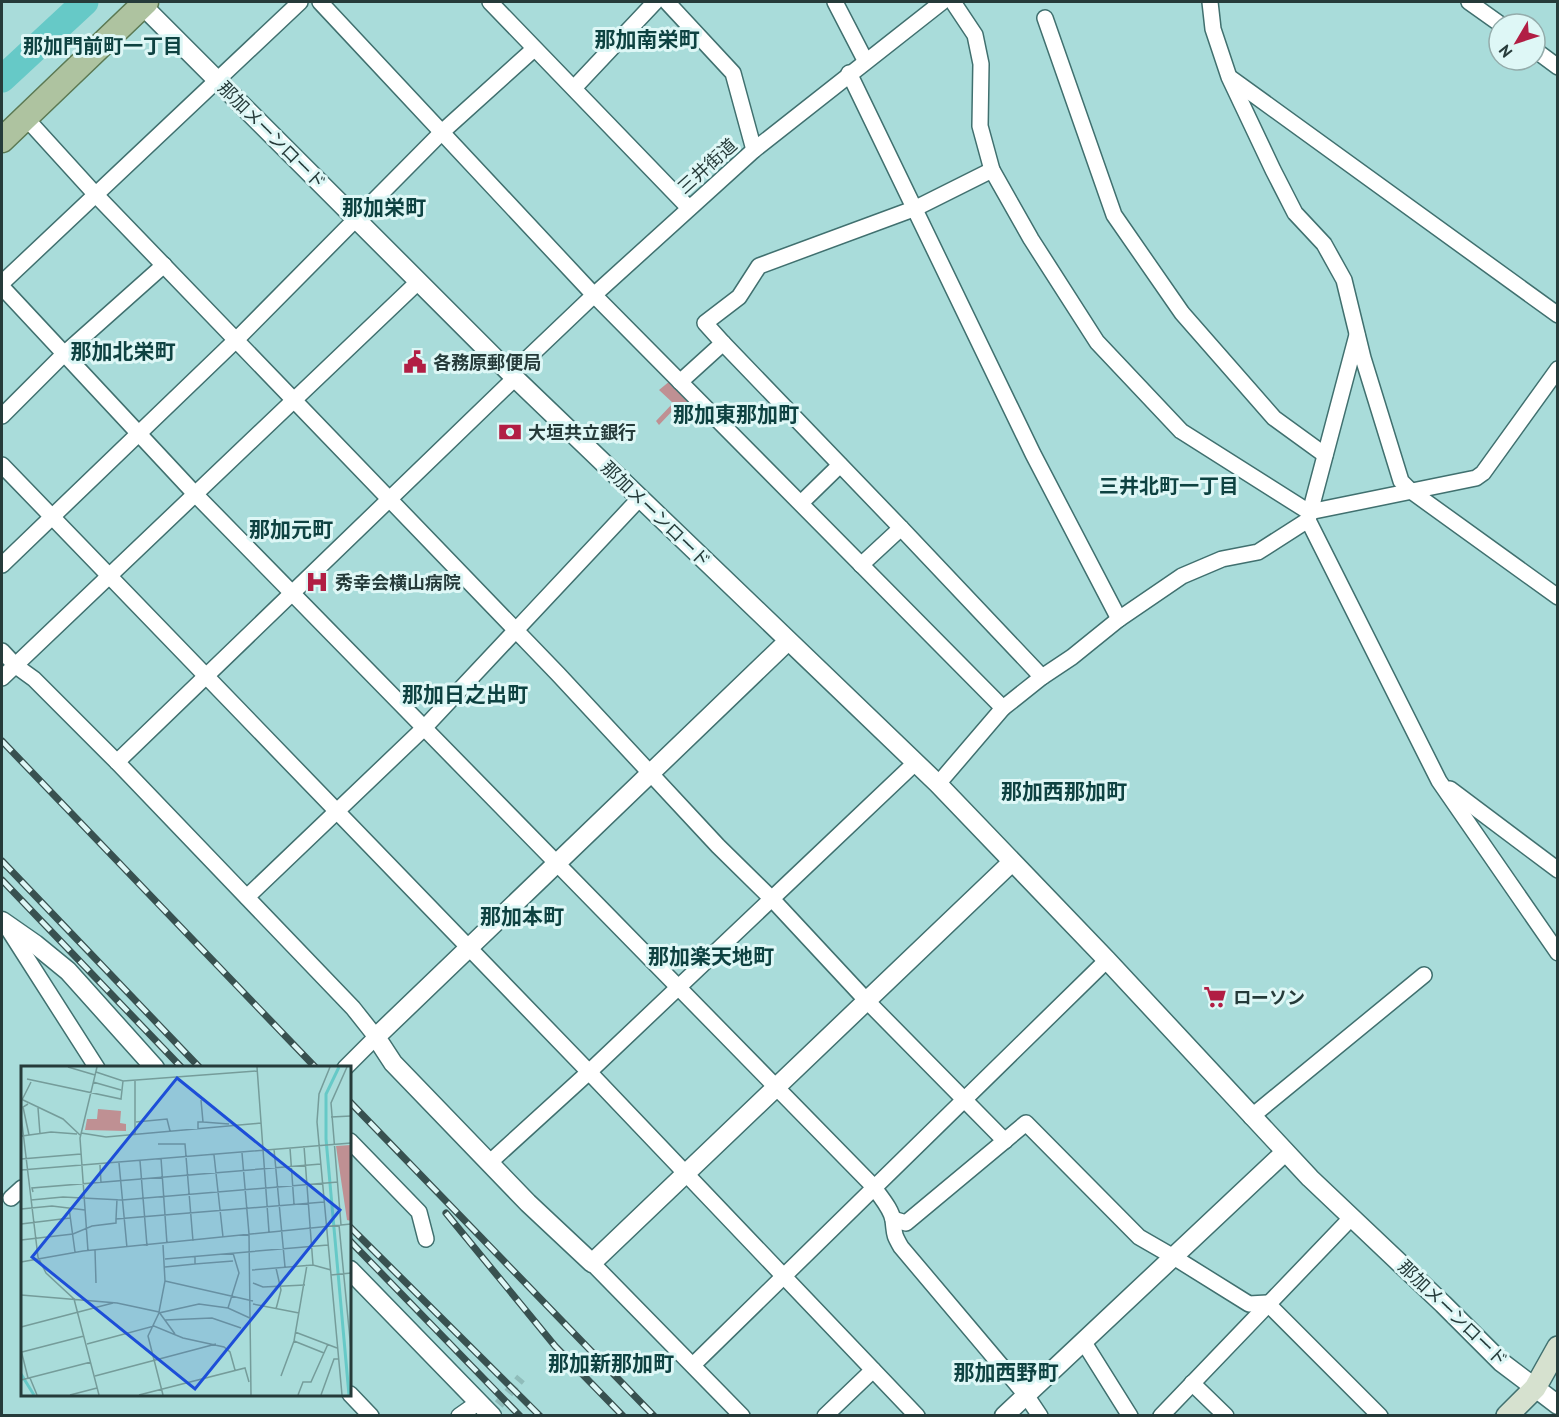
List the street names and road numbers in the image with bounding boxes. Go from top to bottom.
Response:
street label: 那加メーンロード [213,76,331,194]
street label: 三井街道 [673,133,741,199]
street label: 那加メーンロード [597,456,715,572]
street label: 那加メーンロード [1394,1255,1512,1371]

